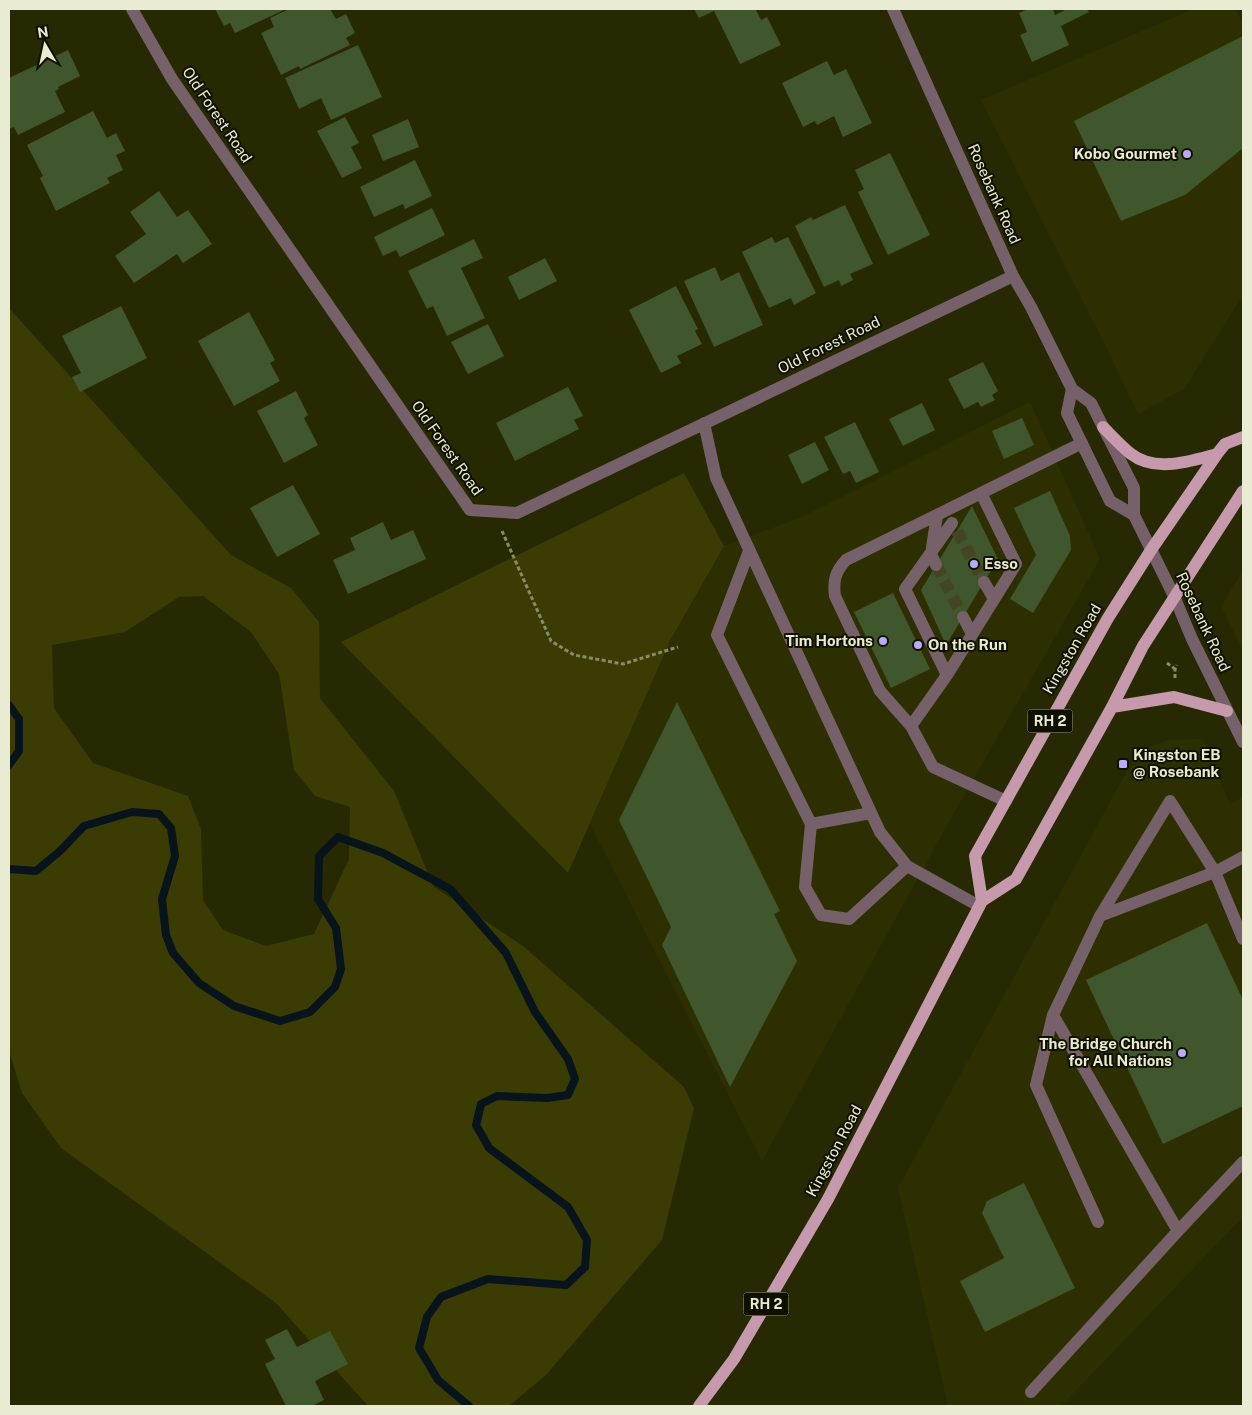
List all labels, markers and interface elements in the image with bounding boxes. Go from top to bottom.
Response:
north arrow [20,20,70,70]
text: N [36,23,50,41]
street label: Old Forest Road [179,64,256,166]
street label: Rosebank Road [965,141,1024,246]
place label: Kobo Gourmet [1074,145,1177,162]
marker: Kobo Gourmet [1181,148,1193,160]
street label: Old Forest Road [775,312,883,377]
street label: Old Forest Road [408,397,486,498]
place label: Esso [984,555,1018,572]
marker: Esso [968,558,980,570]
street label: Rosebank Road [1173,569,1234,674]
street label: Kingston Road [1039,601,1104,697]
place label: Tim Hortons [785,632,873,649]
marker: Tim Hortons [877,635,889,647]
place label: On the Run [928,636,1007,653]
marker: On the Run [912,639,924,651]
road number: RH 2 [1028,709,1072,732]
place label: Kingston EB @ Rosebank [1133,746,1221,780]
marker: Kingston EB @ Rosebank [1117,758,1129,770]
place label: The Bridge Church for All Nations [1039,1035,1172,1069]
marker: The Bridge Church for All Nations [1176,1047,1188,1059]
street label: Kingston Road [802,1102,865,1199]
road number: RH 2 [744,1292,788,1316]

